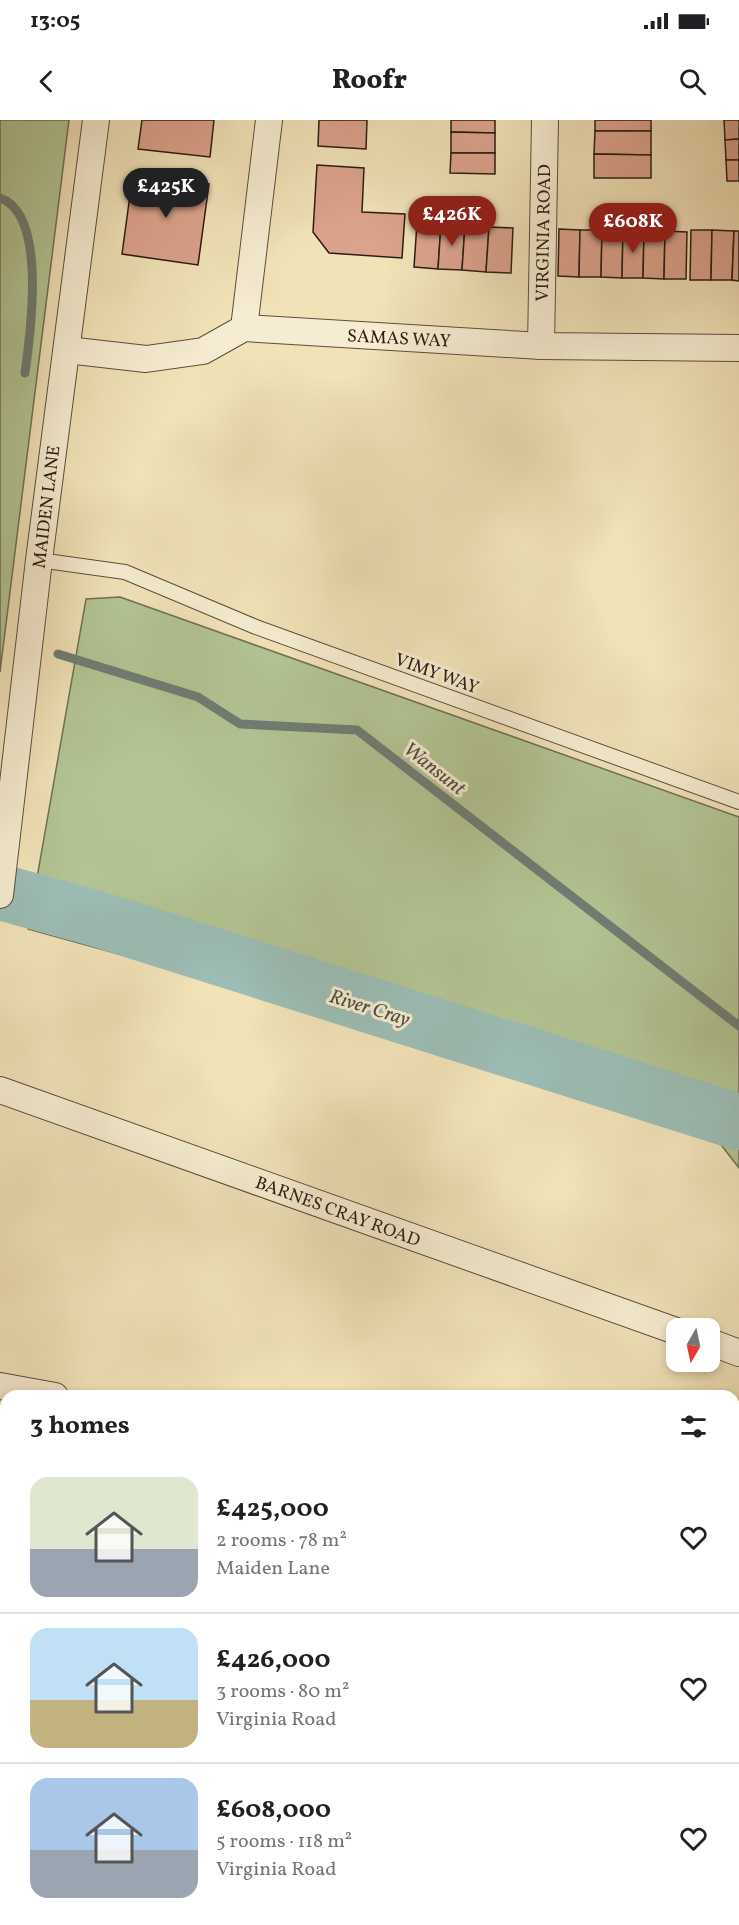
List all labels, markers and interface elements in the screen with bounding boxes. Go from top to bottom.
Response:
text: 13:05 [30,6,80,37]
text: Roofr [332,62,407,100]
icon: back [30,65,63,98]
icon: search [676,65,709,98]
street label: VIRGINIA ROAD [531,164,558,302]
pin: £425K [124,168,208,219]
text: £425K [137,173,195,201]
pin: £426K [410,196,494,247]
text: £426K [422,201,482,229]
pin: £608K [591,203,675,254]
text: £608K [603,208,663,236]
street label: SAMAS WAY [346,324,451,355]
street label: MAIDEN LANE [28,444,67,570]
street label: VIMY WAY [391,648,482,701]
water label: Wansunt [397,736,471,803]
water label: River Cray [326,983,413,1034]
street label: BARNES CRAY ROAD [251,1171,424,1254]
north arrow [666,1318,720,1372]
map controls [666,1318,720,1372]
text: 3 homes [30,1408,130,1444]
icon: filters [677,1410,710,1443]
text: £425,000 [216,1491,329,1527]
icon: home [78,1501,150,1573]
icon: heart [677,1521,710,1554]
text: 2 rooms · 78 m² [216,1527,347,1555]
text: Maiden Lane [216,1555,330,1583]
text: £426,000 [216,1642,331,1678]
icon: home [78,1652,150,1724]
icon: heart [677,1672,710,1705]
text: 3 rooms · 80 m² [216,1678,349,1706]
text: Virginia Road [216,1706,336,1734]
text: £608,000 [216,1792,331,1828]
icon: home [78,1802,150,1874]
icon: heart [677,1822,710,1855]
text: 5 rooms · 118 m² [216,1828,352,1856]
text: Virginia Road [216,1856,336,1884]

